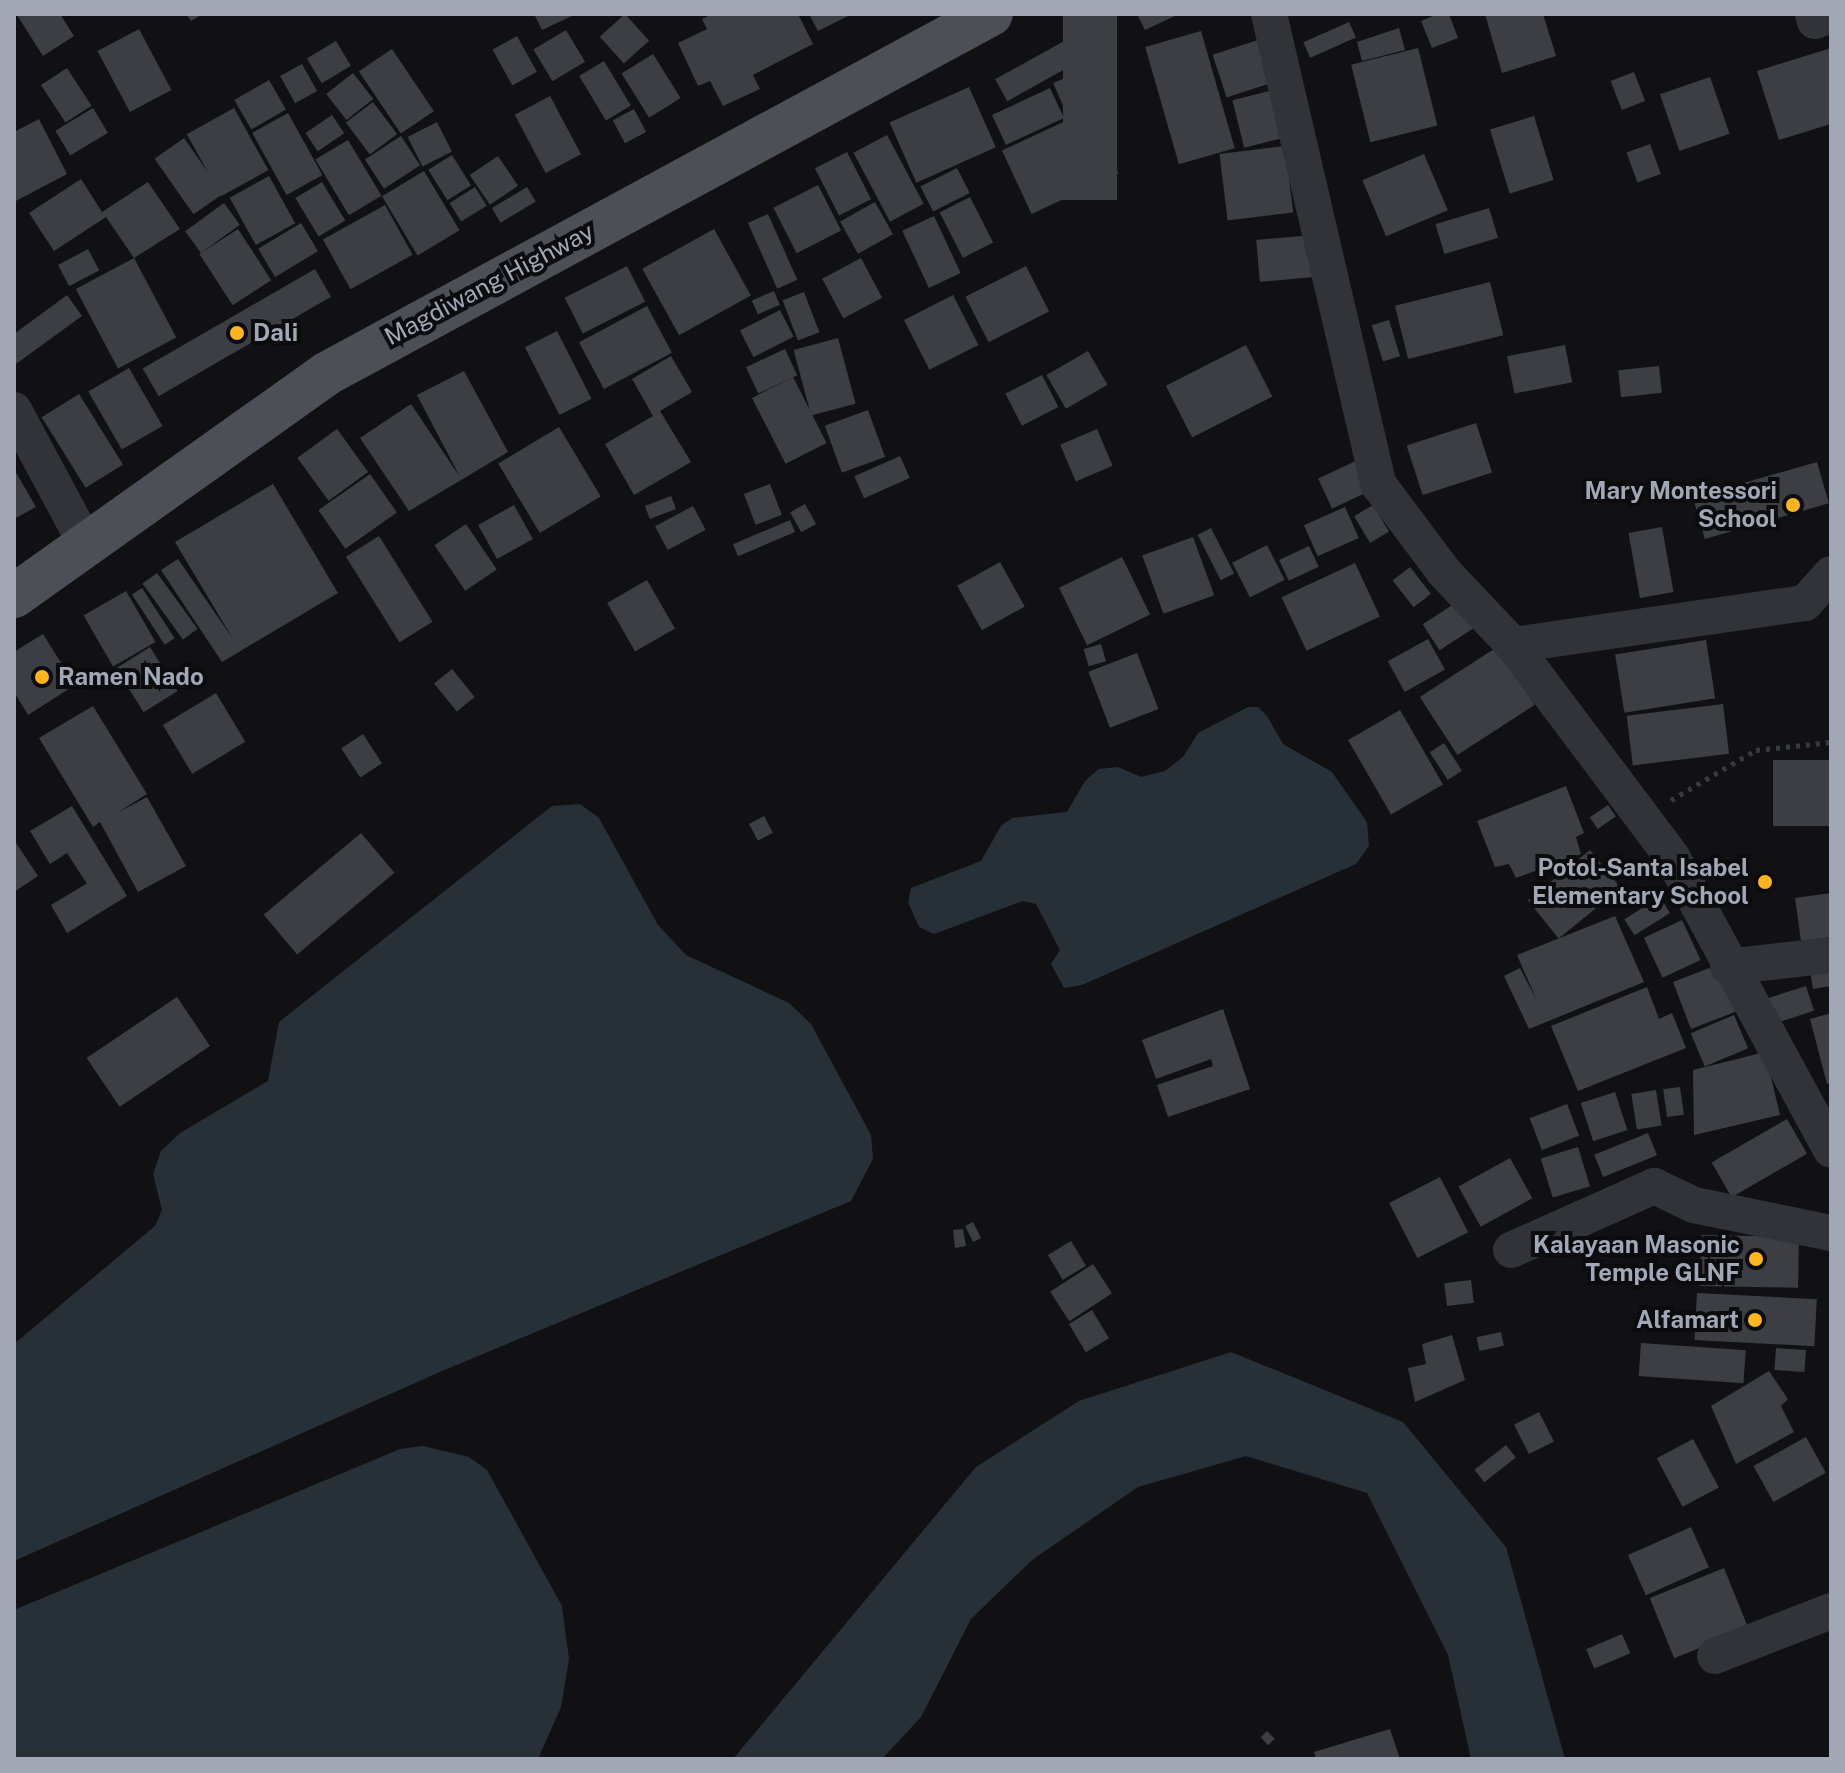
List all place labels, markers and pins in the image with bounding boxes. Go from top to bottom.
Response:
place label: Dali [253,319,298,347]
marker: Dali [228,324,246,342]
place label: Mary Montessori School [1584,477,1777,533]
marker: Mary Montessori School [1784,496,1802,514]
place label: Ramen Nado [58,663,204,691]
marker: Ramen Nado [33,668,51,686]
place label: Potol-Santa Isabel Elementary School [1532,854,1749,910]
marker: Potol-Santa Isabel Elementary School [1756,873,1774,891]
place label: Kalayaan Masonic Temple GLNF [1533,1231,1740,1287]
marker: Kalayaan Masonic Temple GLNF [1747,1250,1765,1268]
place label: Alfamart [1636,1306,1739,1334]
marker: Alfamart [1746,1311,1764,1329]

